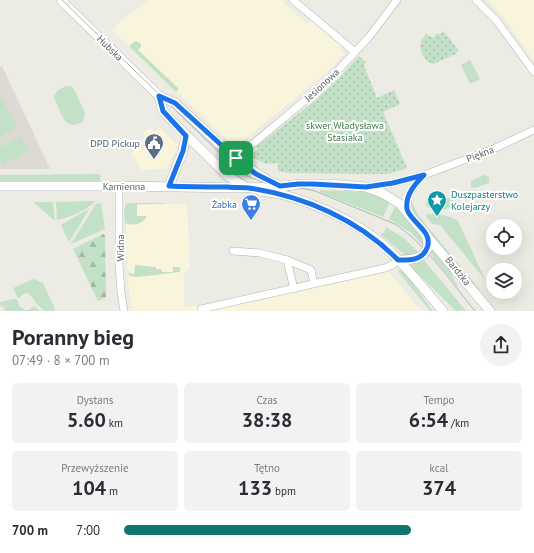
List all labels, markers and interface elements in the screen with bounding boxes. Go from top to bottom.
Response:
street label: Hubska [94,32,126,64]
street label: Jesionowa [301,65,342,105]
park label: skwer Władysława Stasiaka [306,119,384,144]
public building icon: DPD Pickup [143,132,165,160]
place label: DPD Pickup [90,137,140,150]
pin [219,141,253,175]
street label: Piękna [464,143,496,165]
icon: arrive [225,147,247,169]
street label: Kamienna [103,180,145,193]
place label: Duszpasterstwo Kolejarzy [451,188,518,213]
place icon: Duszpasterstwo Kolejarzy [426,189,448,217]
supermarket icon: Żabka [240,193,262,221]
place label: Żabka [212,198,237,211]
map controls [486,219,522,299]
button: locate [486,219,522,255]
street label: Widna [114,235,127,261]
street label: Bardzka [442,254,474,288]
button: layers [486,263,522,299]
text: Poranny bieg [12,323,134,351]
button: share [480,324,522,366]
text: 07:49 · 8 × 700 m [12,352,109,369]
text: Dystans [77,393,113,407]
text: Czas [256,393,278,407]
text: Tempo [423,393,455,407]
text: 5.60 [67,407,106,433]
text: 38:38 [242,407,292,433]
text: 6:54 [409,407,448,433]
text: km [106,416,123,430]
text: /km [448,416,469,430]
text: Przewyższenie [61,461,129,475]
text: Tętno [254,461,280,475]
text: kcal [430,461,448,475]
text: 104 [72,475,106,501]
text: 133 [238,475,272,501]
text: 374 [422,475,456,501]
text: m [106,484,118,498]
text: bpm [272,484,296,498]
text: 700 m [12,522,48,539]
text: 7:00 [76,522,100,539]

